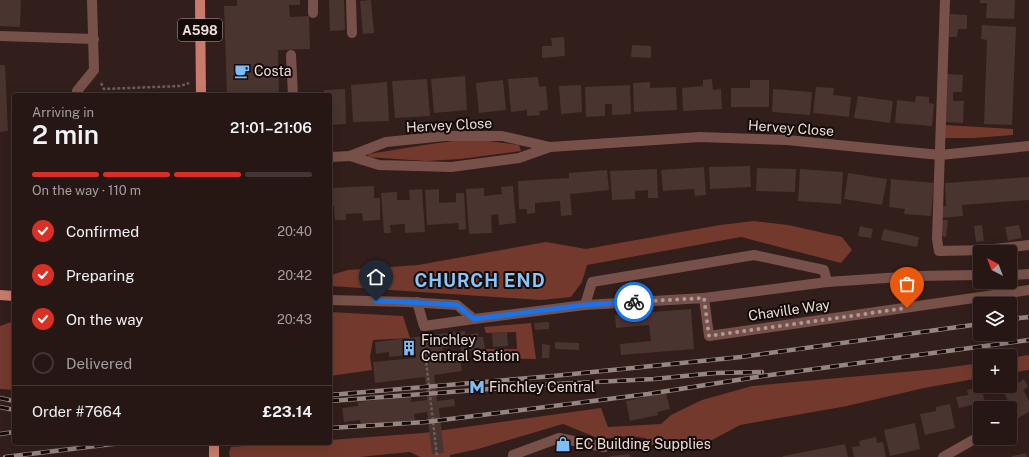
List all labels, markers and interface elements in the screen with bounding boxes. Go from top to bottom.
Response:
road number: A598 [178,19,222,41]
cafe icon: Costa [233,62,251,80]
place label: Costa [254,63,292,79]
text: Arriving in [32,105,94,120]
street label: Hervey Close [406,115,493,135]
street label: Hervey Close [747,117,835,139]
text: 2 min [32,119,99,150]
text: 21:01–21:06 [230,119,312,136]
text: On the way · 110 m [32,183,141,198]
icon: check [32,220,54,242]
text: Confirmed [66,223,139,240]
text: 20:40 [277,224,312,239]
north arrow [973,245,1017,289]
map controls [973,245,1017,445]
pin [359,260,393,301]
icon: check [32,264,54,286]
icon: home [365,266,387,288]
text: Preparing [66,267,135,284]
pin [890,267,924,308]
text: 20:42 [278,268,312,283]
district label: CHURCH END [414,270,546,291]
icon: bag [896,273,918,295]
courier [614,282,654,322]
icon: bike [623,291,645,313]
street label: Chaville Way [747,296,831,324]
button: layers [973,297,1017,341]
icon: check [32,308,54,330]
text: On the way [66,311,143,328]
text: 20:43 [277,312,312,327]
place label: Finchley Central Station [421,332,519,364]
building icon: Finchley Central Station [400,339,418,357]
button: + [973,349,1017,393]
text: Delivered [66,355,132,372]
metro station icon: Finchley Central [468,378,486,396]
place label: Finchley Central [489,379,595,395]
button: − [973,401,1017,445]
text: Order #7664 [32,403,121,420]
text: £23.14 [262,403,312,420]
shop icon: EC Building Supplies [554,435,572,453]
place label: EC Building Supplies [575,436,711,452]

